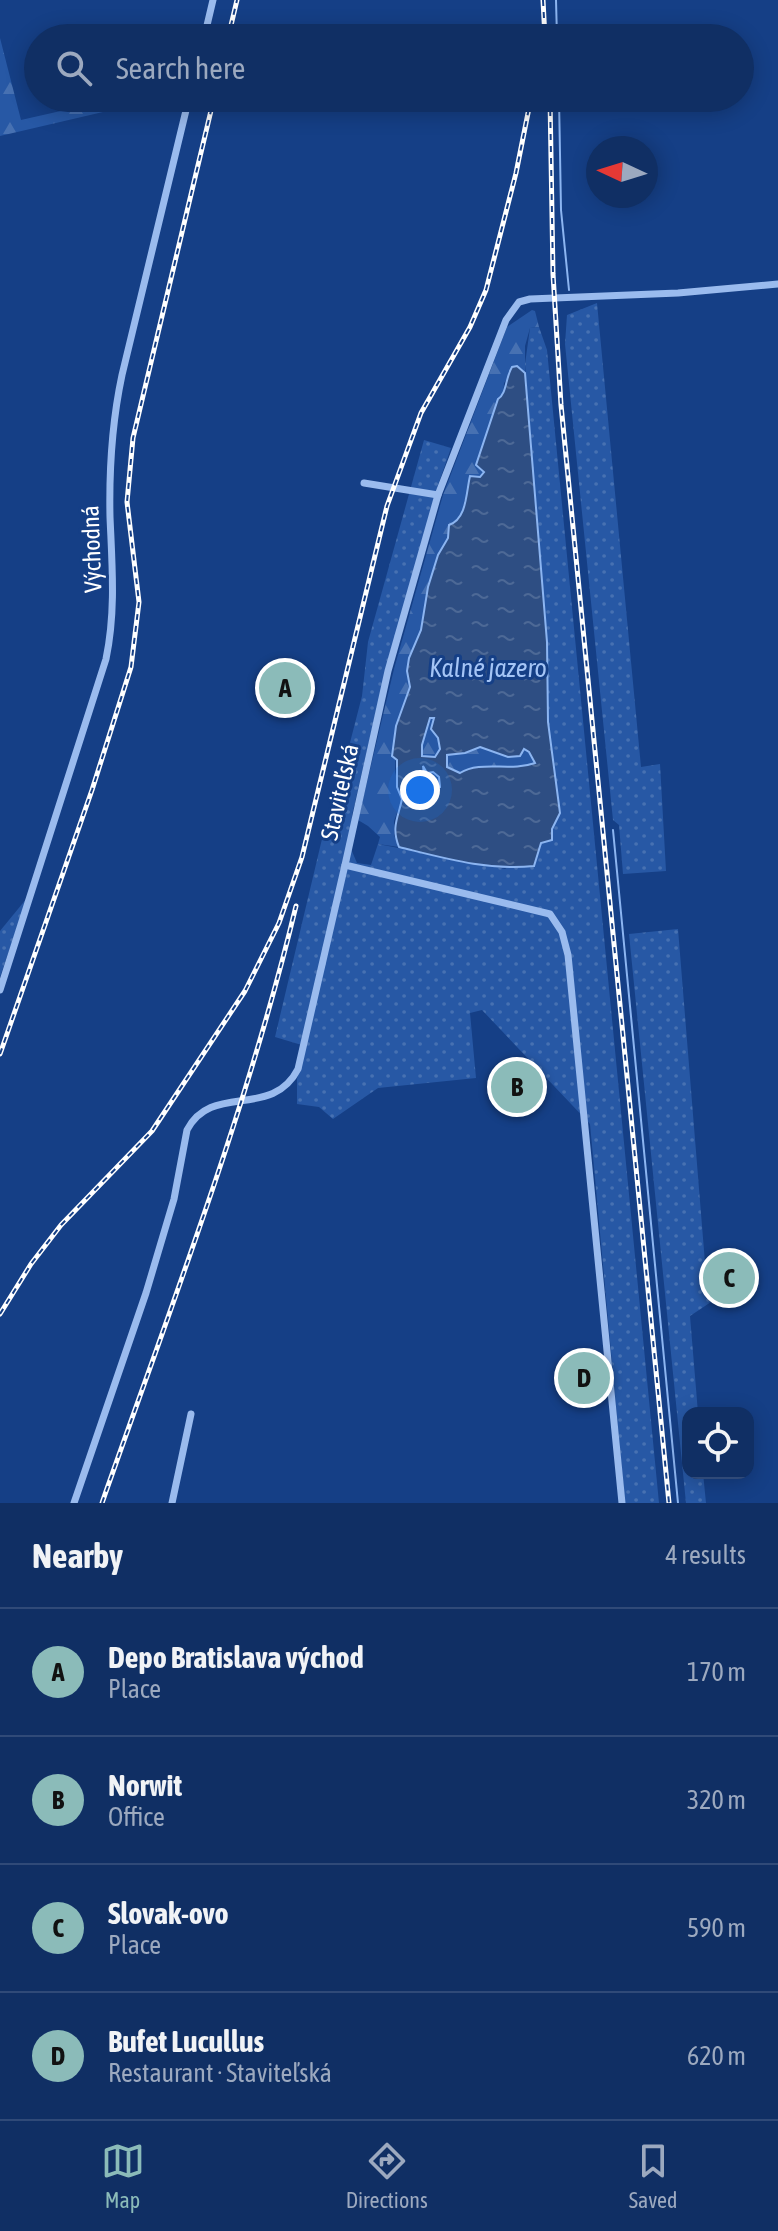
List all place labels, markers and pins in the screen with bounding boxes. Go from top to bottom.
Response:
pin: A [259,658,311,718]
pin: B [491,1057,543,1117]
pin: C [703,1248,755,1308]
pin: D [558,1348,610,1408]

